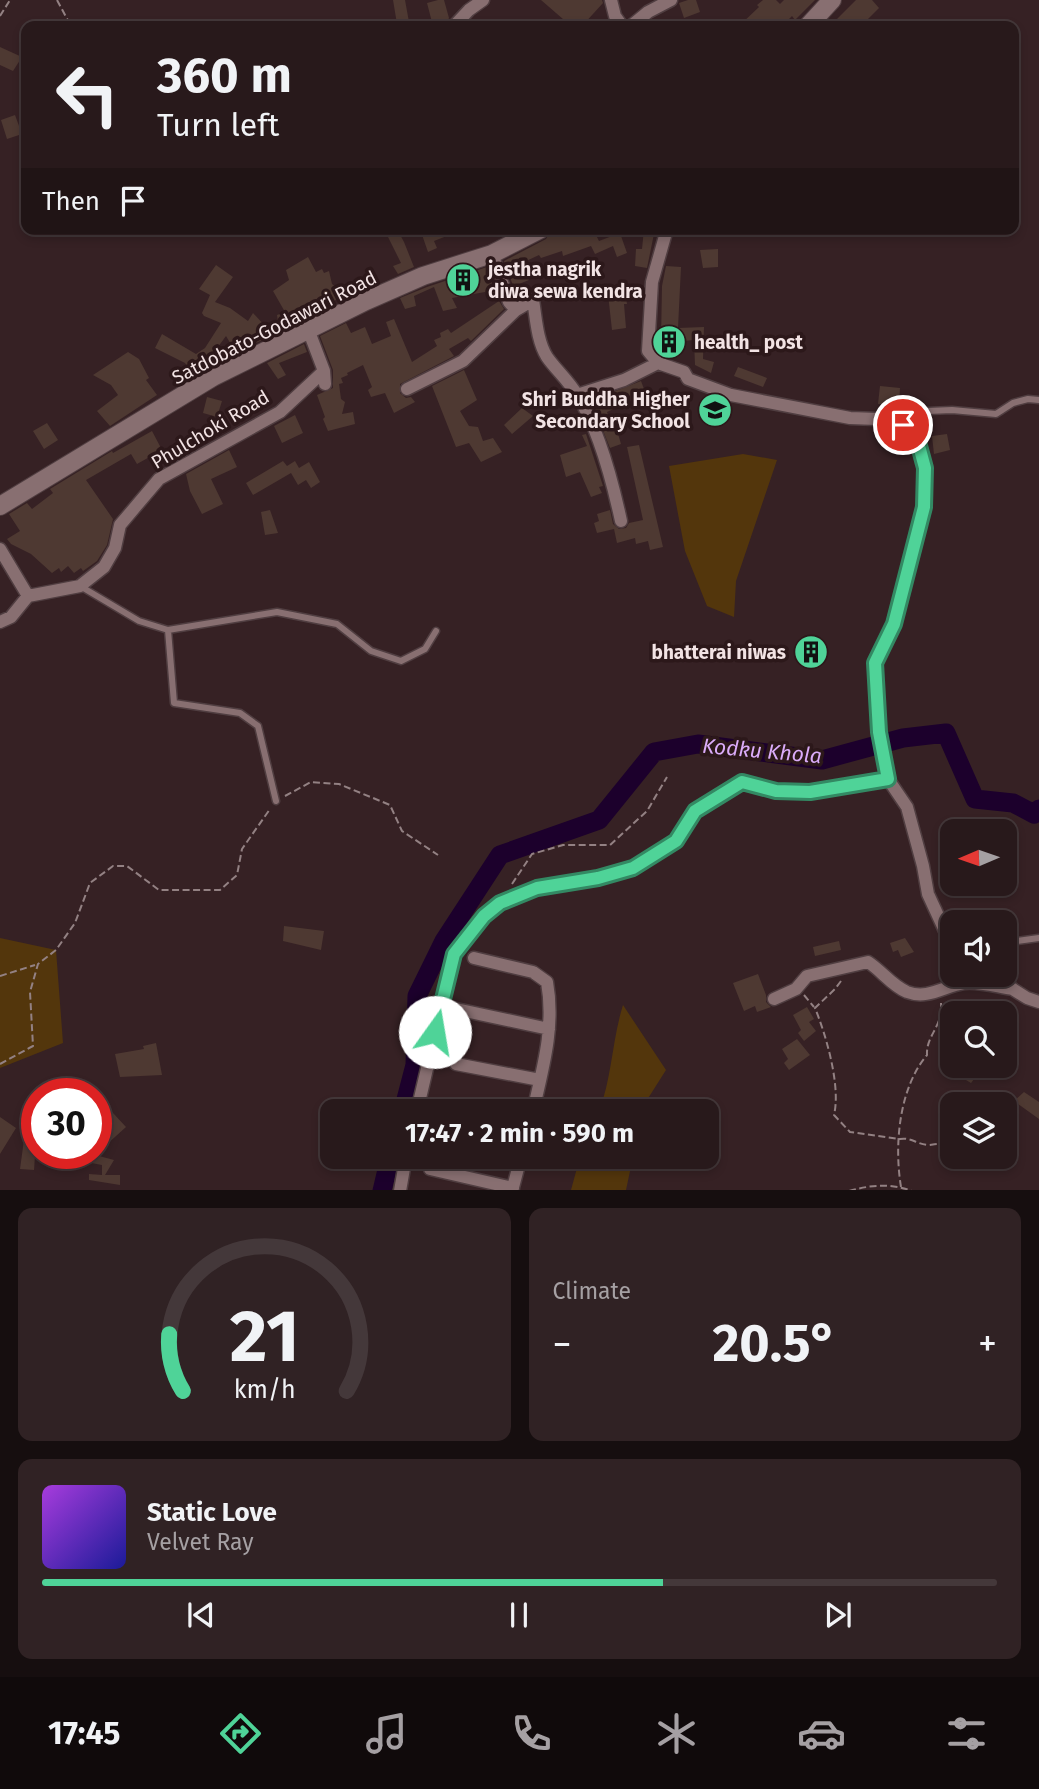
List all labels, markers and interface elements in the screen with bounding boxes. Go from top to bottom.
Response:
text: 360 m [157,46,292,105]
icon: left [42,49,133,140]
text: Turn left [157,106,279,144]
icon: arrive [114,182,152,220]
text: Then [42,186,100,217]
place label: jestha nagrik diwa sewa kendra [487,258,643,303]
building icon: jestha nagrik diwa sewa kendra [444,261,482,299]
street label: Satdobato-Godawari Road [168,266,380,389]
building icon: health_ post [650,323,688,361]
place label: health_ post [694,331,803,354]
street label: Phulchoki Road [147,385,273,474]
place label: Shri Buddha Higher Secondary School [522,388,690,433]
school or university icon: Shri Buddha Higher Secondary School [696,391,734,429]
pin [873,395,933,455]
icon: arrive [884,406,922,444]
building icon: bhatterai niwas [792,633,830,671]
place label: bhatterai niwas [652,641,786,664]
water label: Kodku Khola [701,733,823,769]
north arrow [940,819,1017,896]
map controls [940,819,1017,1169]
button: sound [940,910,1017,987]
position arrow [398,995,472,1069]
button: search [940,1001,1017,1078]
speed limit sign: 30 [21,1078,112,1169]
button: layers [940,1092,1017,1169]
text: 17:47 · 2 min · 590 m [405,1118,634,1149]
text: Climate [553,1277,631,1305]
text: 21 [229,1293,299,1380]
text: 20.5° [712,1312,837,1375]
text: − [553,1321,572,1367]
text: + [978,1321,997,1367]
text: km/h [233,1374,295,1404]
text: Static Love [147,1497,277,1528]
text: Velvet Ray [147,1528,254,1556]
icon: previous [182,1596,220,1634]
icon: pause [500,1596,538,1634]
icon: next [819,1596,857,1634]
icon: directions [216,1709,265,1758]
icon: music [362,1709,411,1758]
icon: phone [507,1709,556,1758]
icon: climate [652,1709,701,1758]
icon: car [797,1709,846,1758]
icon: filters [942,1709,991,1758]
text: 17:45 [48,1714,120,1752]

